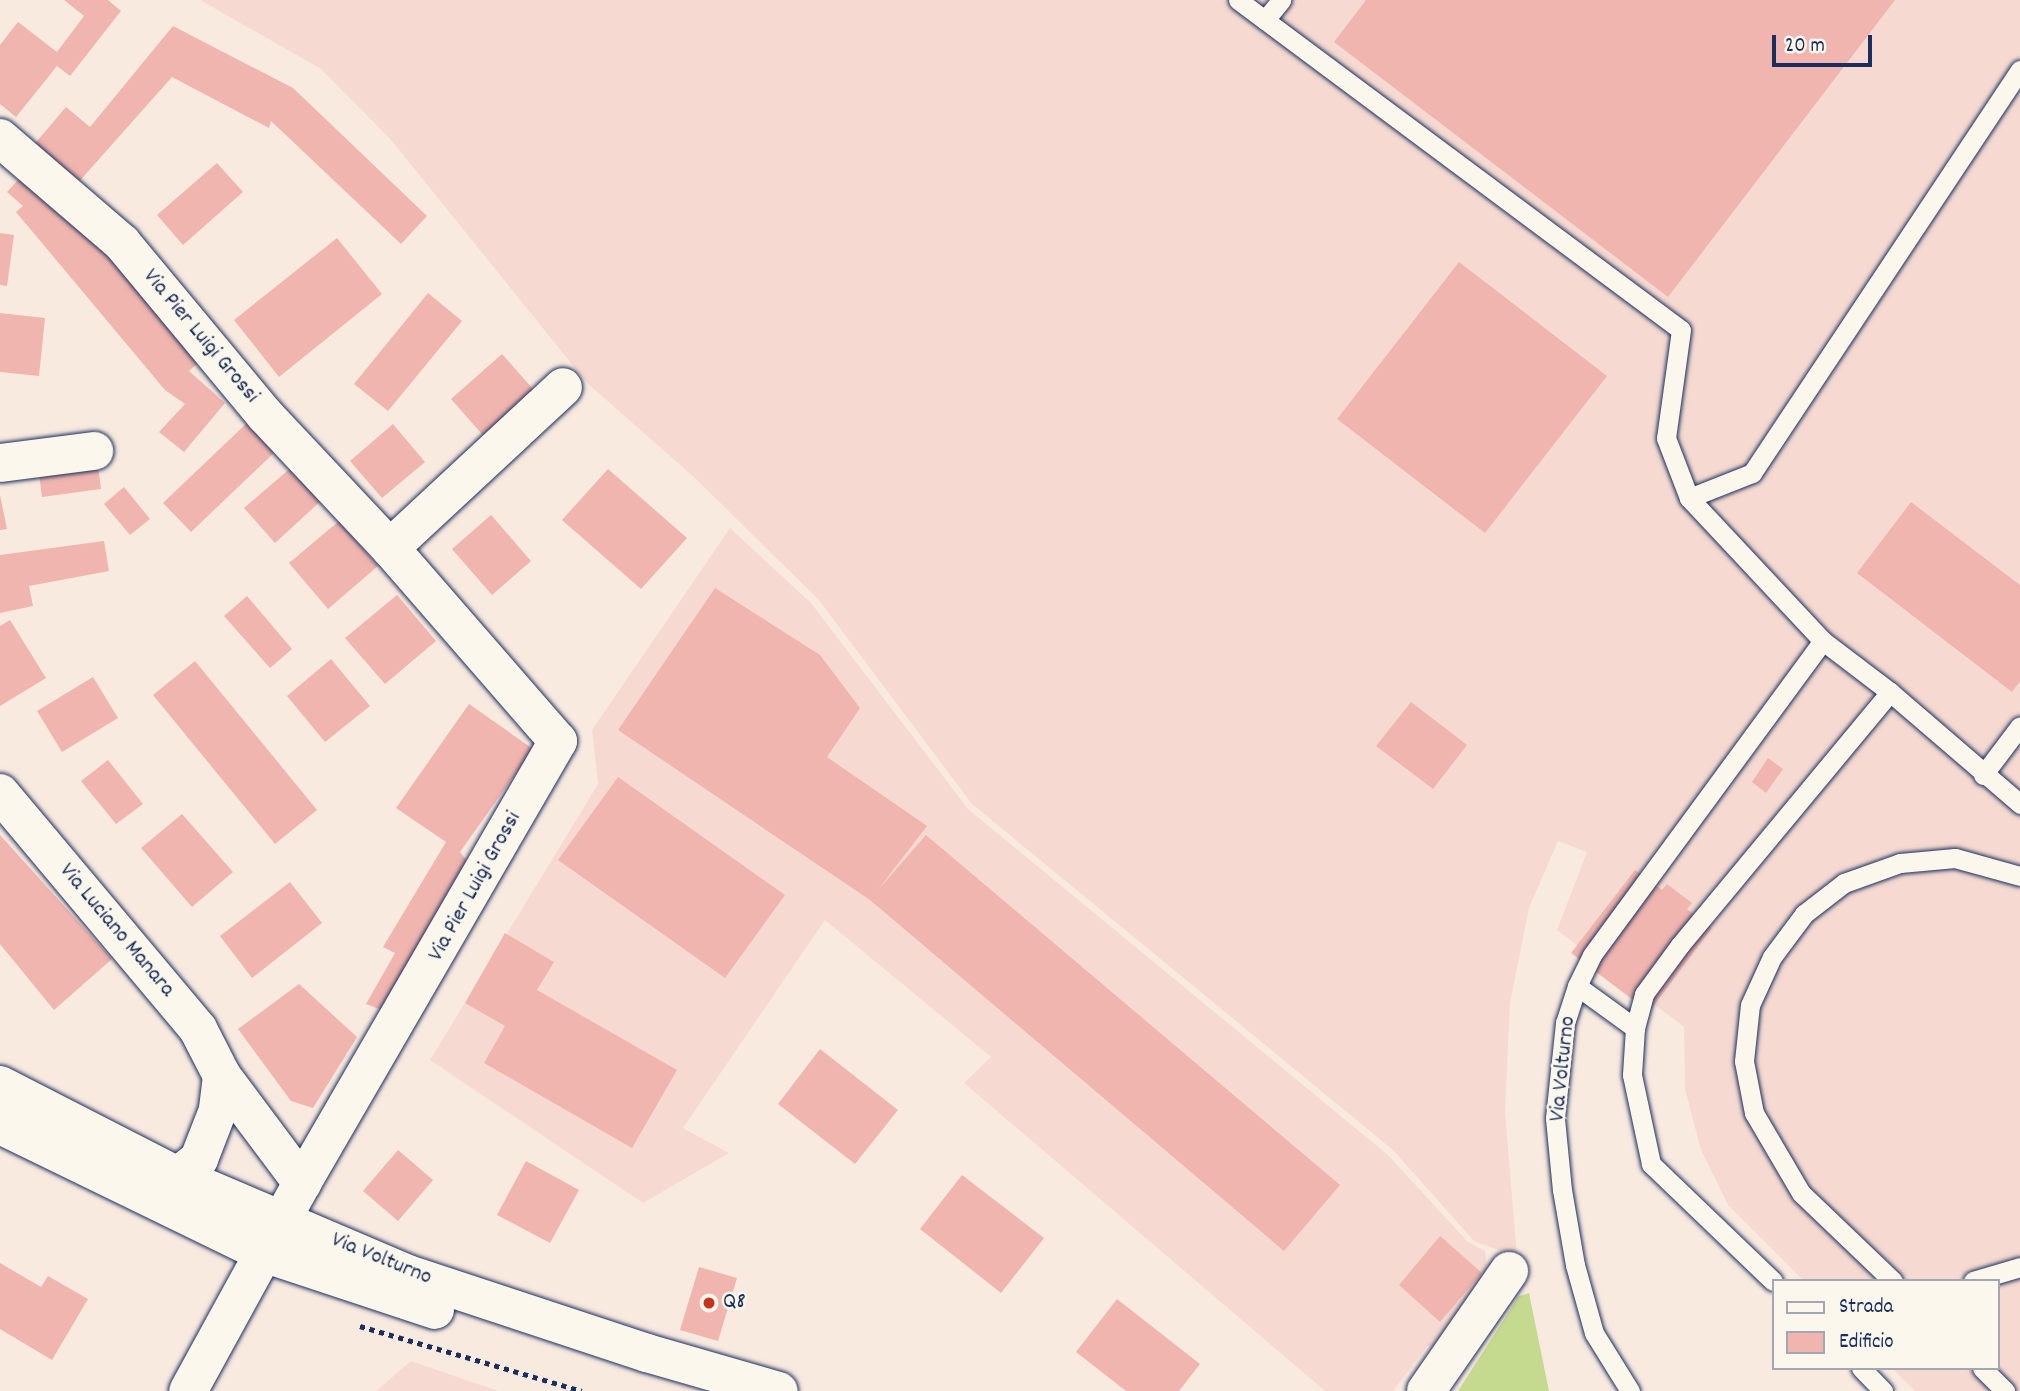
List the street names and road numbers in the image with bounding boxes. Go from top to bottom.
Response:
street label: Via Pier Luigi Grossi [136,264,264,410]
street label: Via Pier Luigi Grossi [423,807,529,967]
street label: Via Luciano Manara [52,859,180,1003]
street label: Via Volturno [1545,1015,1583,1123]
street label: Via Volturno [327,1227,435,1293]

